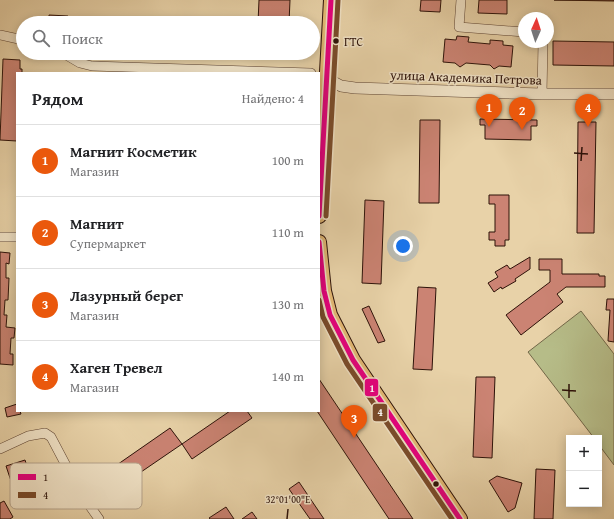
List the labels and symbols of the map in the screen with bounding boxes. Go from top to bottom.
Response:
north arrow [518,12,554,48]
place label: ГТС [344,33,364,50]
marker: ГТС [331,36,341,46]
street label: улица Академика Петрова [389,65,543,90]
pin: 1 [476,94,502,127]
pin: 4 [575,94,601,127]
pin: 2 [509,97,535,130]
your location [393,236,413,256]
line badge: 1 [364,378,379,397]
text: 1 [369,380,375,396]
line badge: 4 [372,403,388,422]
text: 4 [377,404,383,420]
pin: 3 [341,405,367,438]
legend [10,463,142,509]
text: 1 [43,469,48,485]
unlabelled marker [431,479,441,489]
text: 4 [43,487,48,503]
text: 32°01'00"E [266,492,310,507]

